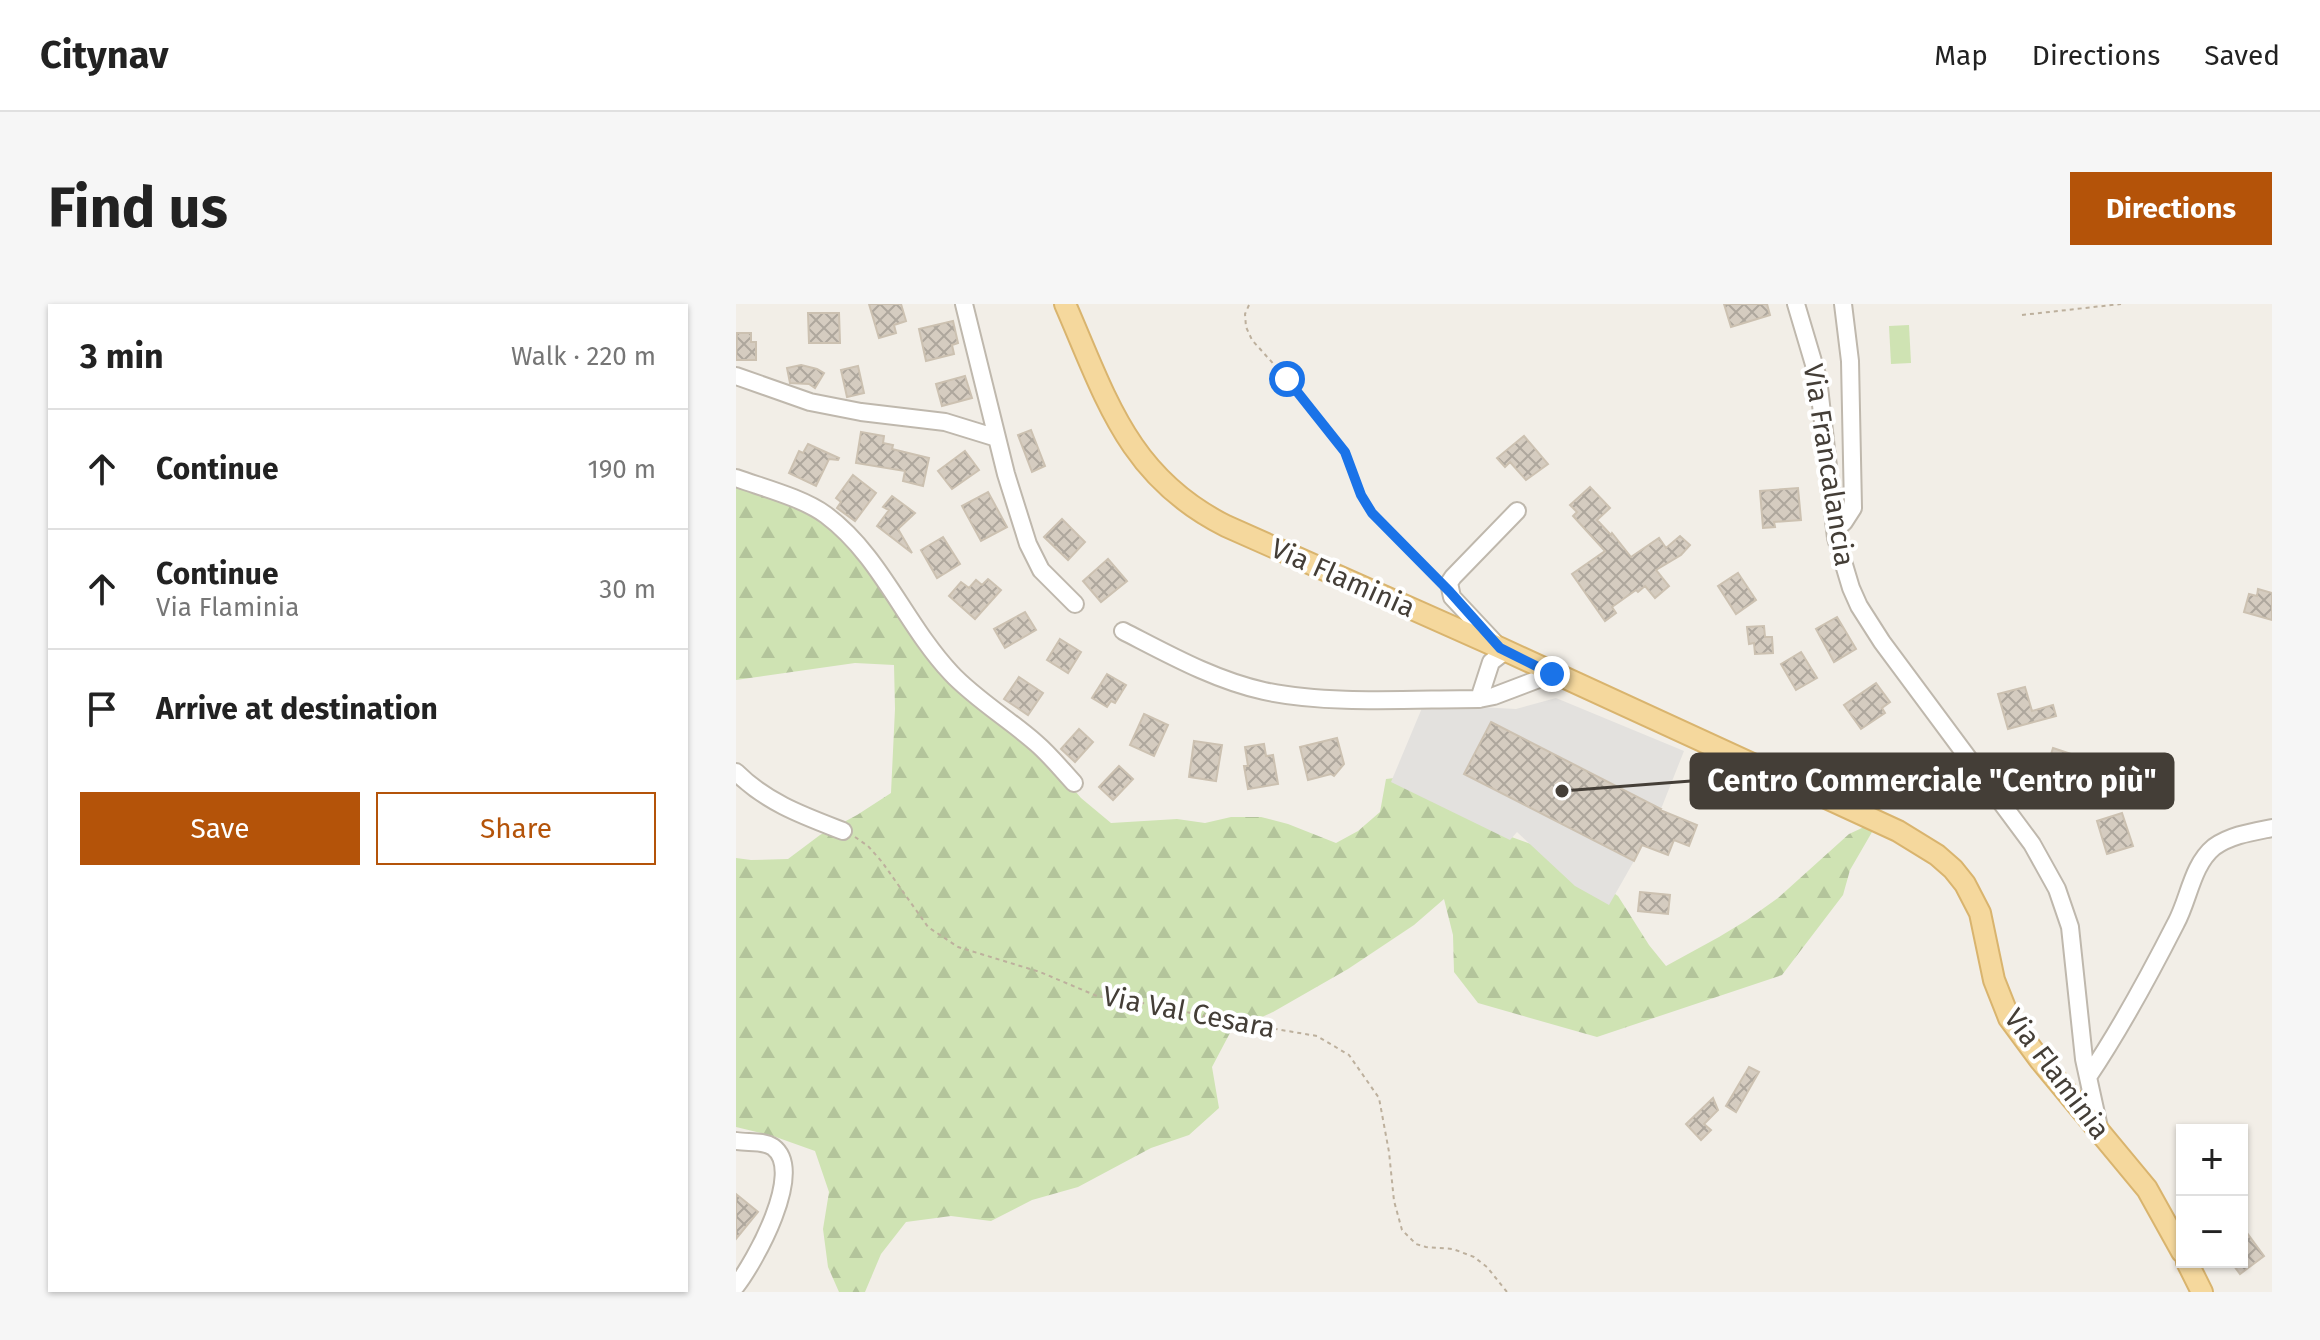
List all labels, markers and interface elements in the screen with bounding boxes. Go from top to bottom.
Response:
text: Citynav [40,32,168,78]
text: Map [1934,39,1988,72]
text: Directions [2032,39,2160,72]
text: Saved [2204,39,2280,72]
button: Directions [2070,172,2272,245]
text: Find us [48,175,228,242]
text: 3 min [80,336,164,377]
text: Walk · 220 m [511,341,656,372]
route start [1269,361,1305,397]
street label: Via Francalancia [1797,361,1861,569]
icon: ahead [80,447,124,491]
text: Continue [156,451,279,487]
text: 190 m [587,454,656,485]
street label: Via Flaminia [1266,532,1420,624]
text: Continue [156,556,279,592]
icon: ahead [80,567,124,611]
text: 30 m [599,574,656,605]
text: Via Flaminia [156,592,299,623]
route end [1534,656,1570,692]
icon: arrive [80,687,124,731]
text: Arrive at destination [156,691,438,727]
callout: Centro Commerciale "Centro più" [1691,754,2173,808]
text: Centro Commerciale "Centro più" [1707,763,2157,799]
button: Save [80,792,360,865]
button: Share [376,792,656,865]
street label: Via Val Cesara [1100,979,1278,1045]
street label: Via Flaminia [1997,1002,2117,1146]
map controls [2176,1124,2248,1268]
button: + [2176,1124,2248,1196]
button: − [2176,1196,2248,1268]

